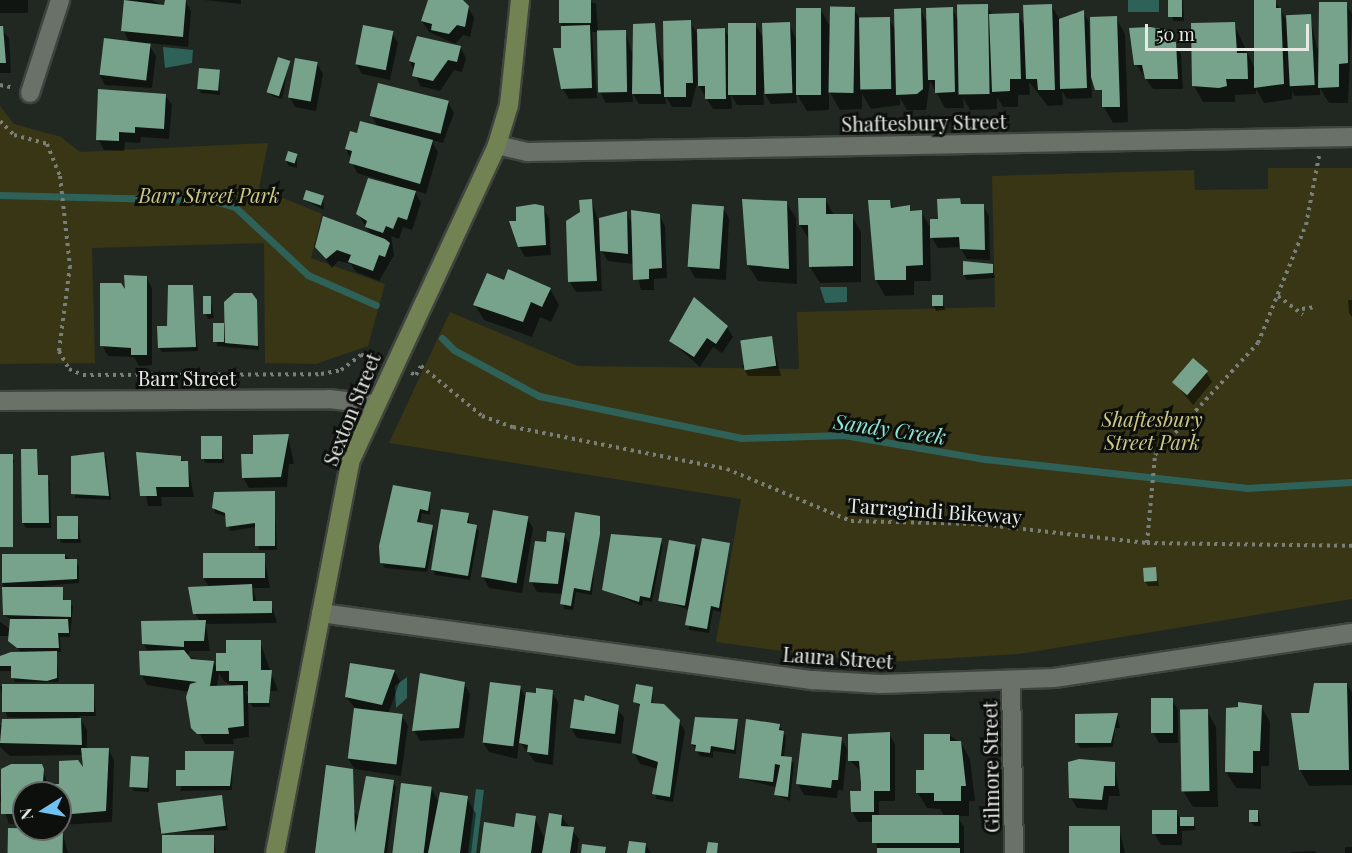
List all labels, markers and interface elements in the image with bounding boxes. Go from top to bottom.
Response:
scale bar [1148,12,1312,50]
text: 50 m [1156,22,1195,46]
street label: Shaftesbury Street [841,109,1007,135]
park label: Barr Street Park [139,182,279,206]
street label: Sexton Street [317,349,385,469]
street label: Barr Street [138,365,236,389]
park label: Shaftesbury Street Park [1101,406,1203,453]
water label: Sandy Creek [832,408,948,448]
street label: Tarragindi Bikeway [847,492,1023,528]
street label: Laura Street [782,641,894,673]
street label: Gilmore Street [977,701,1003,833]
north arrow [12,781,72,841]
text: N [14,806,37,822]

